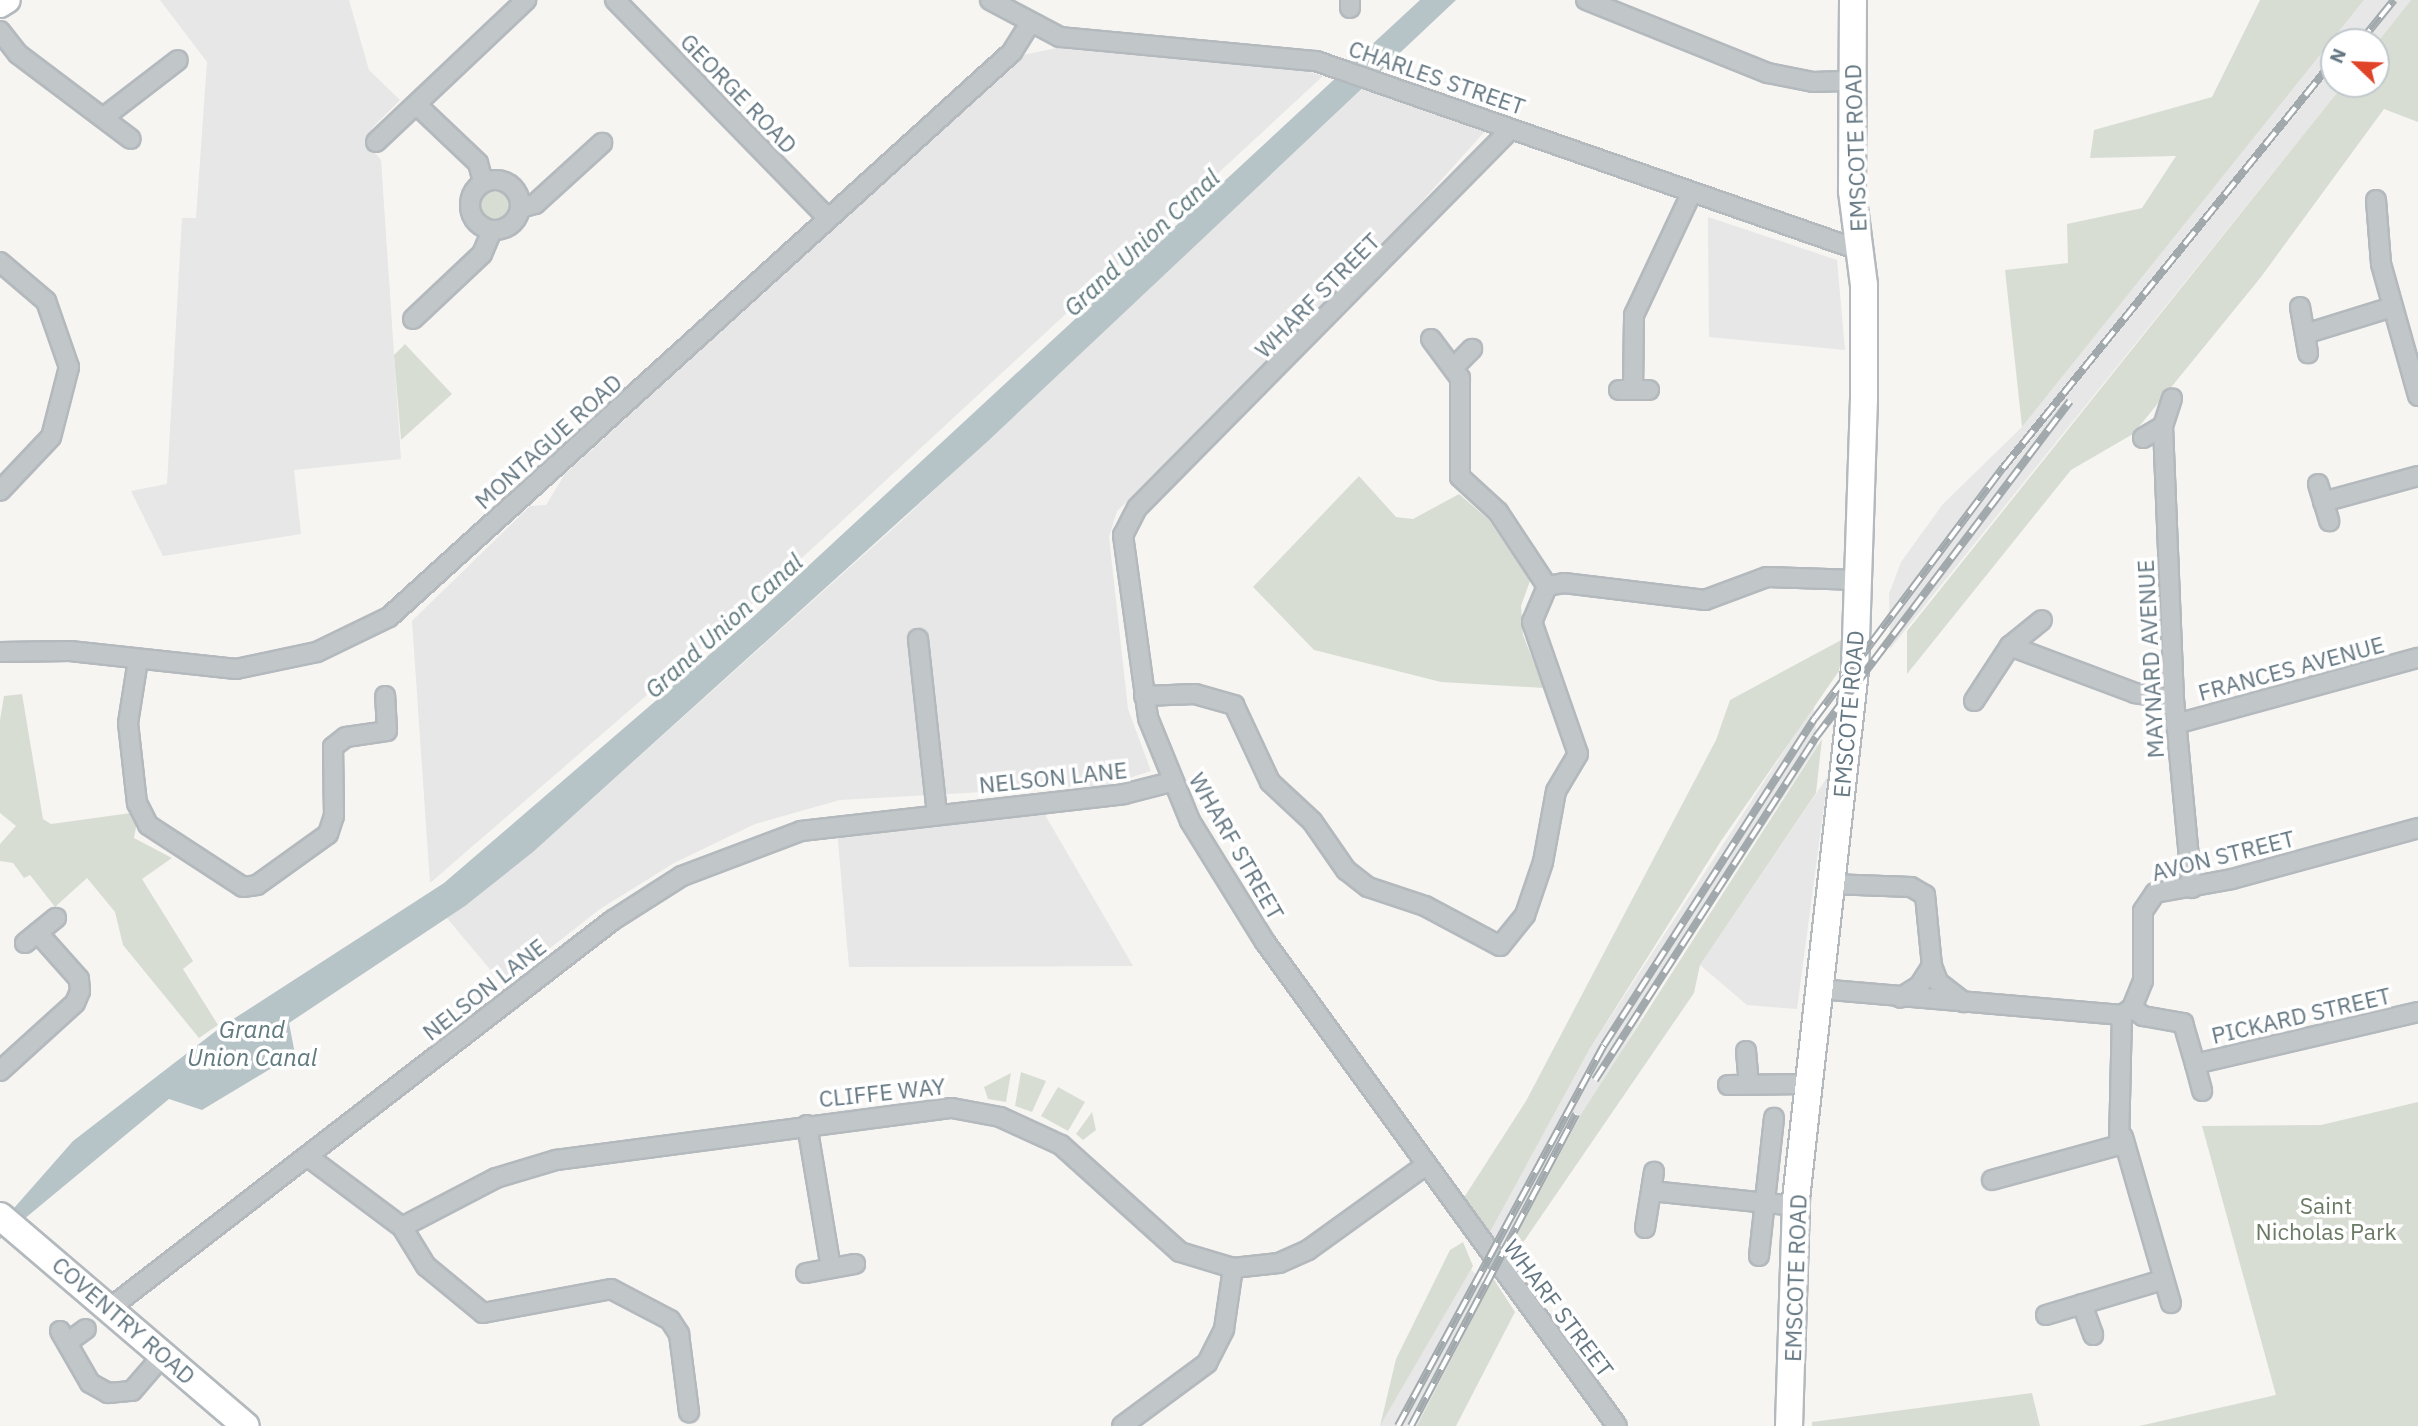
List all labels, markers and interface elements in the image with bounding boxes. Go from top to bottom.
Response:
street label: GEORGE ROAD [675,27,803,159]
north arrow [2320,28,2390,98]
street label: CHARLES STREET [1345,34,1529,120]
text: N [2324,45,2351,67]
street label: EMSCOTE ROAD [1838,64,1872,232]
water label: Grand Union Canal [1058,164,1226,322]
street label: WHARF STREET [1249,227,1385,363]
street label: MONTAGUE ROAD [469,368,627,514]
water label: Grand Union Canal [639,548,809,704]
street label: MAYNARD AVENUE [2131,559,2169,759]
street label: EMSCOTE ROAD [1827,629,1869,799]
street label: FRANCES AVENUE [2195,630,2387,706]
street label: NELSON LANE [978,755,1128,799]
street label: WHARF STREET [1184,767,1290,925]
street label: AVON STREET [2149,824,2297,886]
street label: NELSON LANE [417,932,551,1046]
street label: PICKARD STREET [2209,981,2393,1049]
water label: Grand Union Canal [187,1016,317,1072]
street label: CLIFFE WAY [817,1072,947,1112]
park label: Saint Nicholas Park [2255,1191,2397,1245]
street label: EMSCOTE ROAD [1778,1194,1812,1362]
street label: WHARF STREET [1498,1234,1620,1382]
street label: COVENTRY ROAD [47,1250,201,1390]

